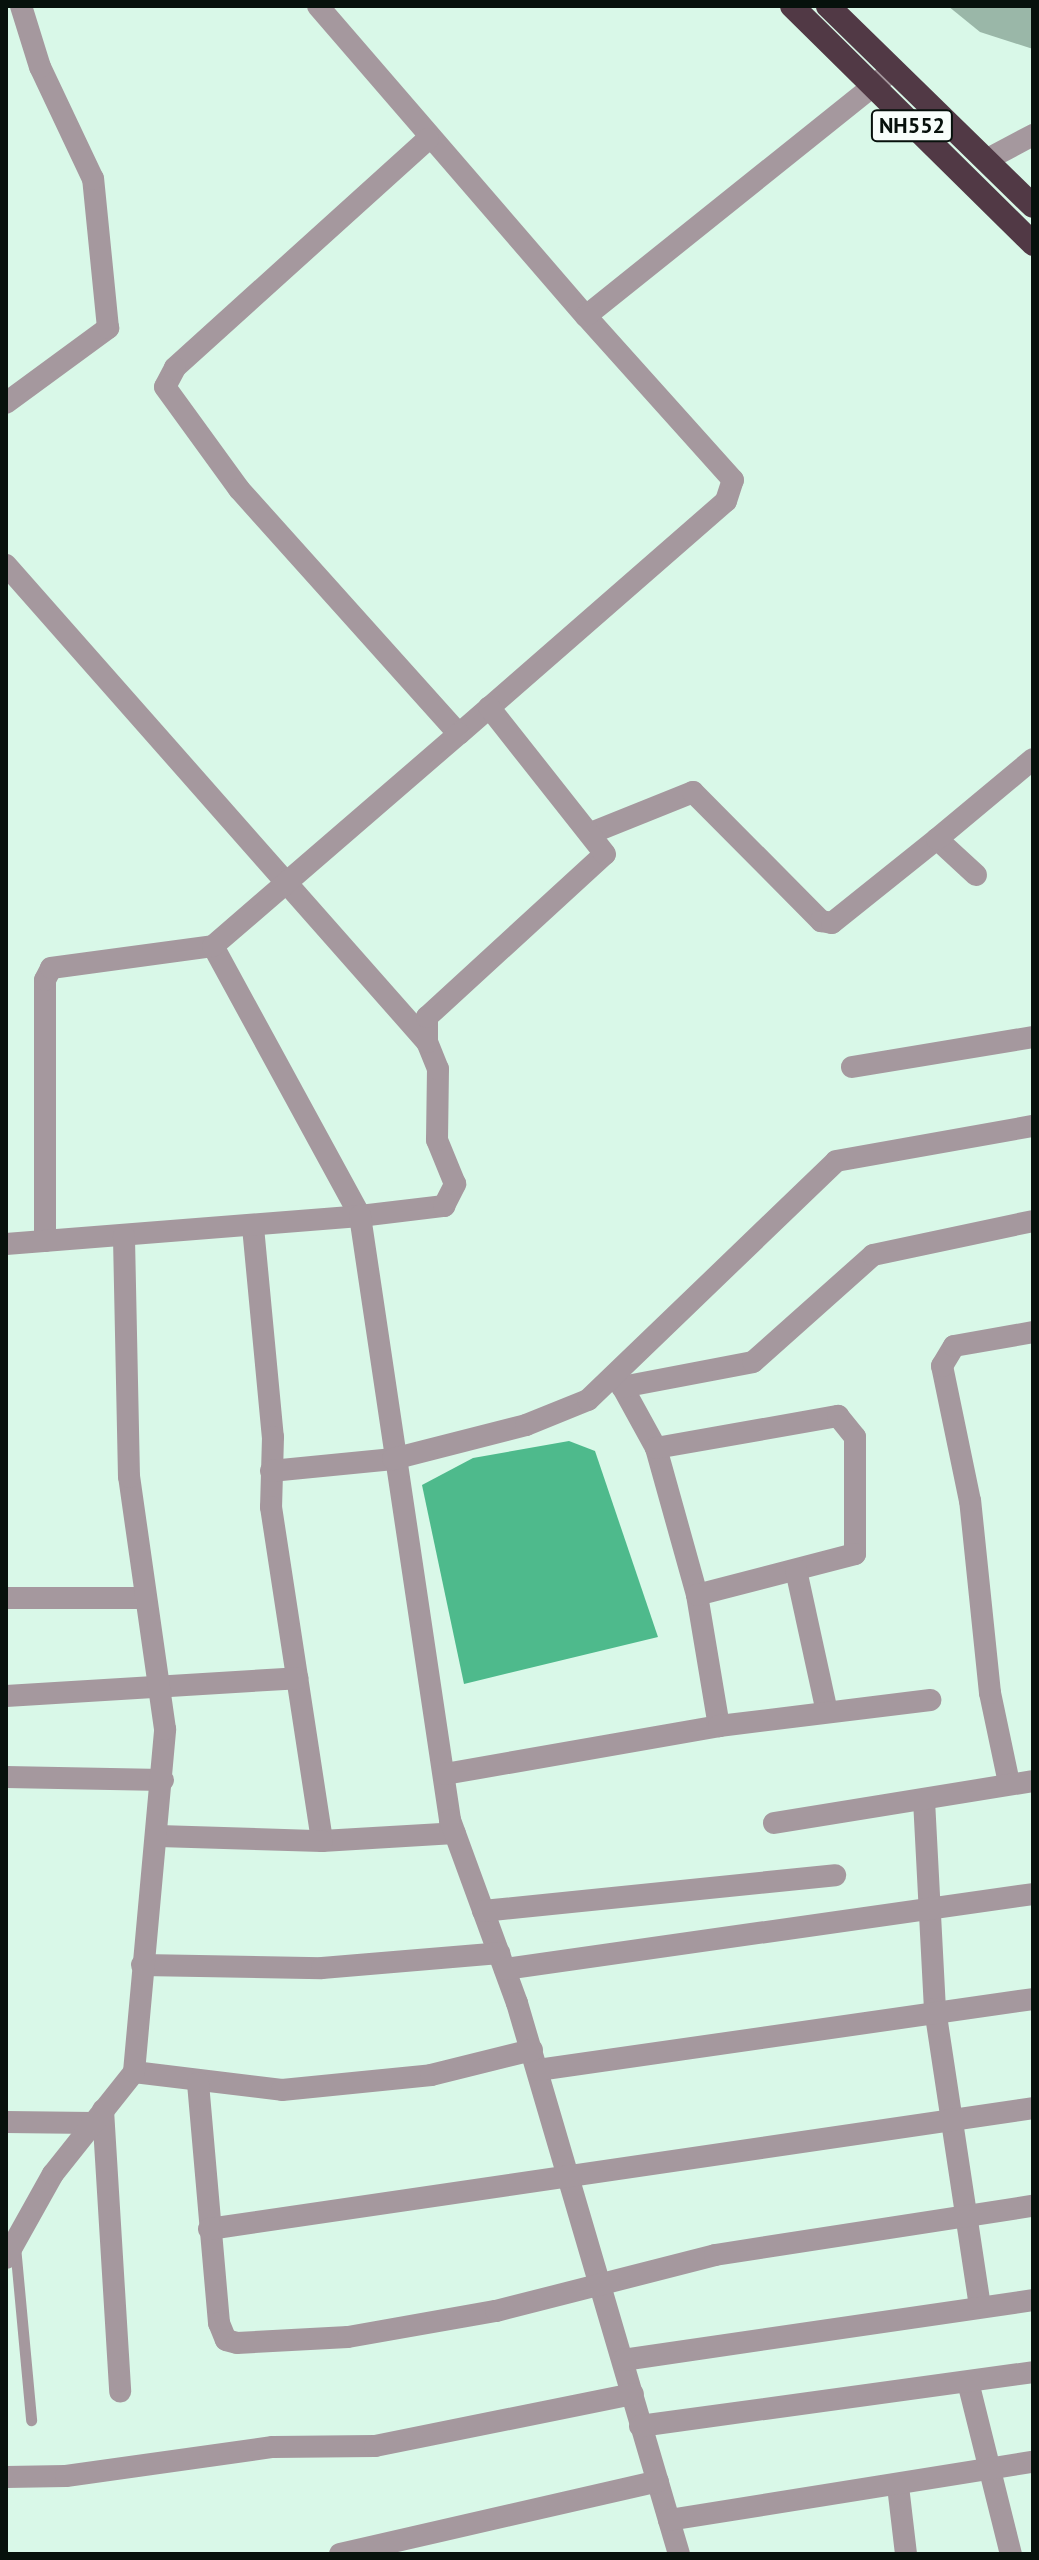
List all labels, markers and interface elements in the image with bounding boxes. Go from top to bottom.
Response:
road number: NH552 [870,108,954,144]

